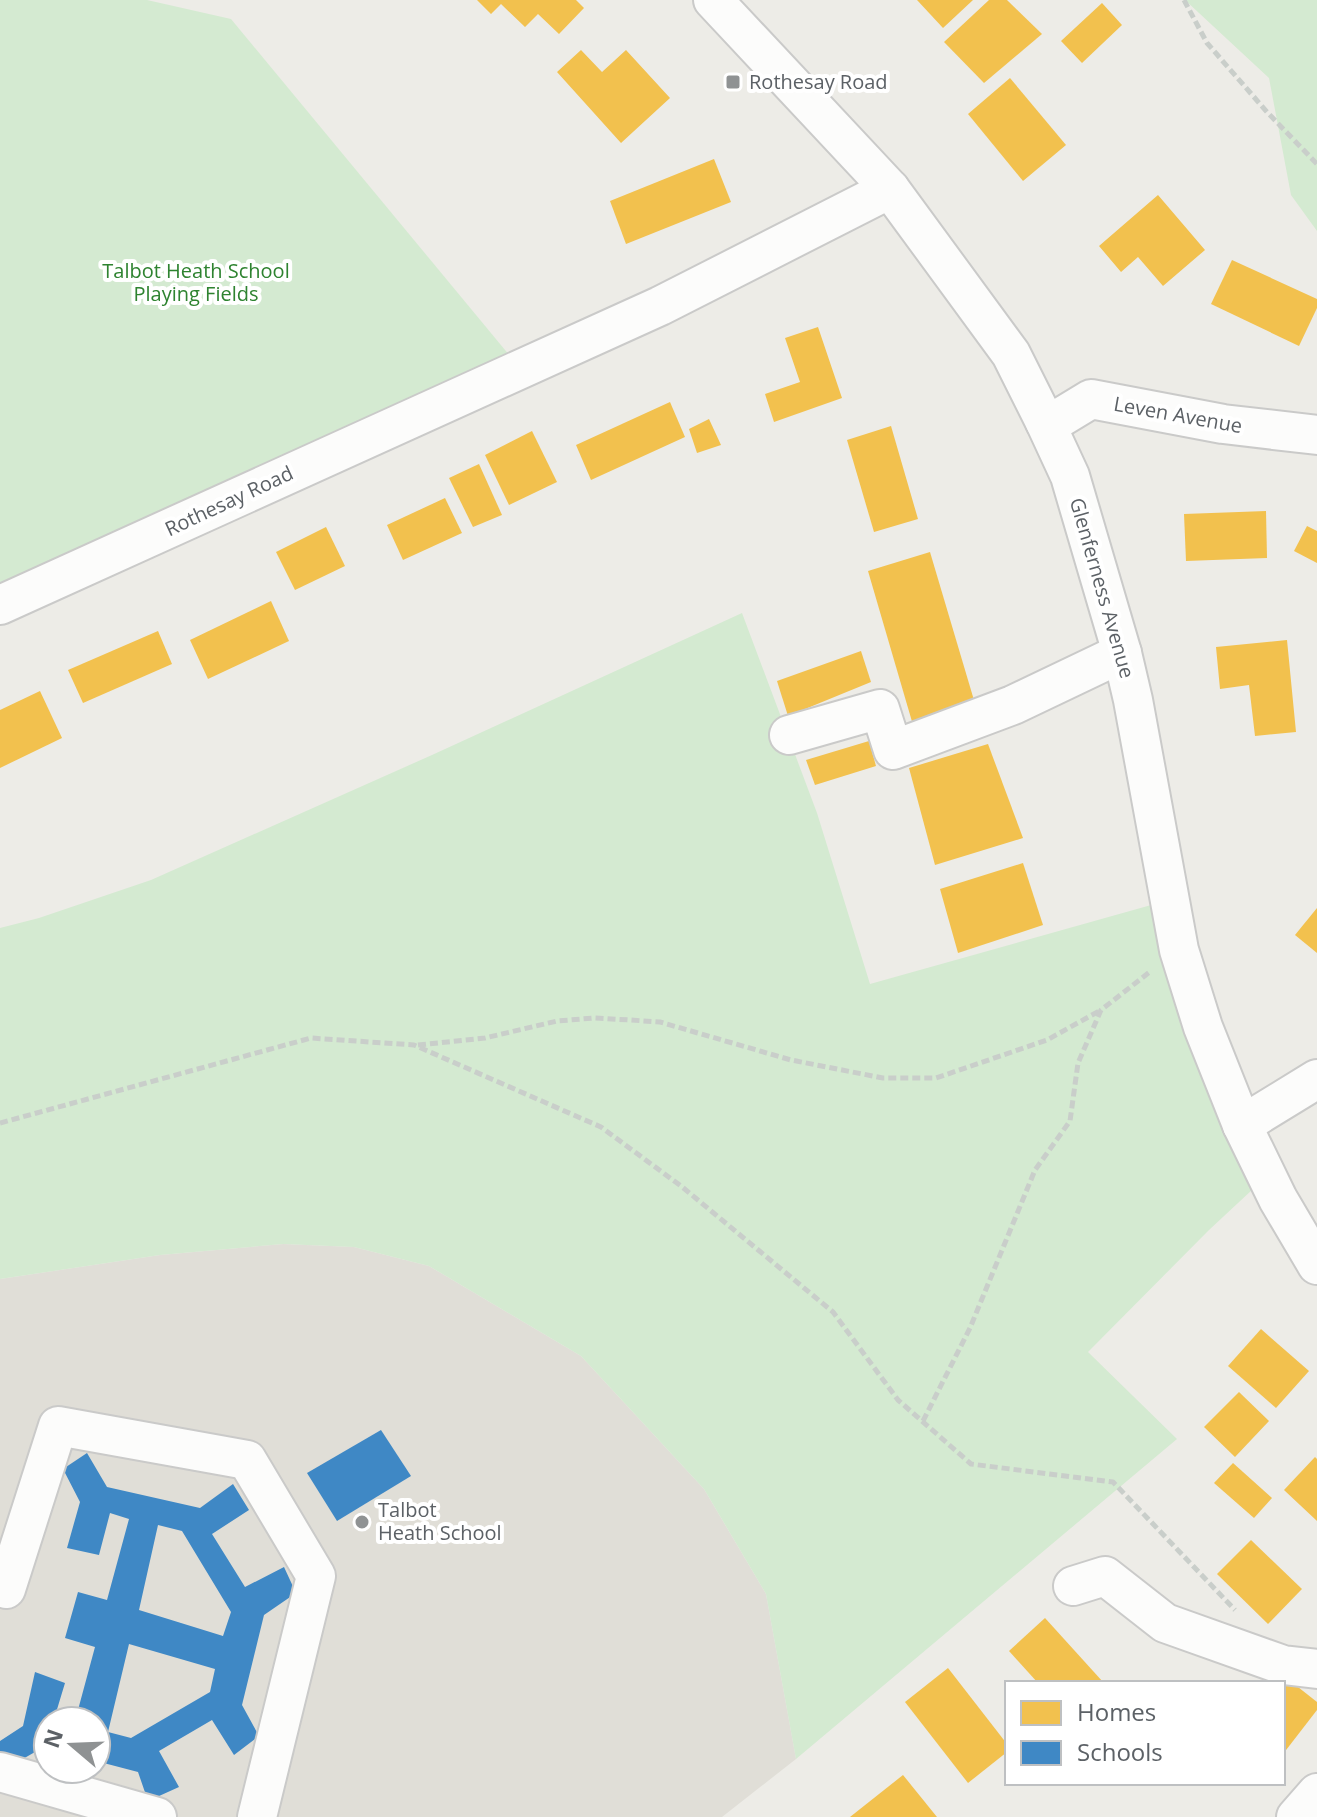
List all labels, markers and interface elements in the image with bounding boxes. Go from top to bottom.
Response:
place label: Rothesay Road [749,68,888,95]
marker: Rothesay Road [724,73,742,91]
park label: Talbot Heath School Playing Fields [102,257,290,307]
street label: Leven Avenue [1112,390,1244,439]
street label: Rothesay Road [160,459,297,542]
street label: Glenferness Avenue [1064,494,1141,681]
place label: Talbot Heath School [378,1496,502,1546]
marker: Talbot Heath School [353,1513,371,1531]
legend [1005,1681,1285,1785]
text: Homes [1077,1695,1156,1728]
north arrow [32,1705,112,1785]
text: N [35,1725,69,1752]
text: Schools [1077,1735,1163,1768]

